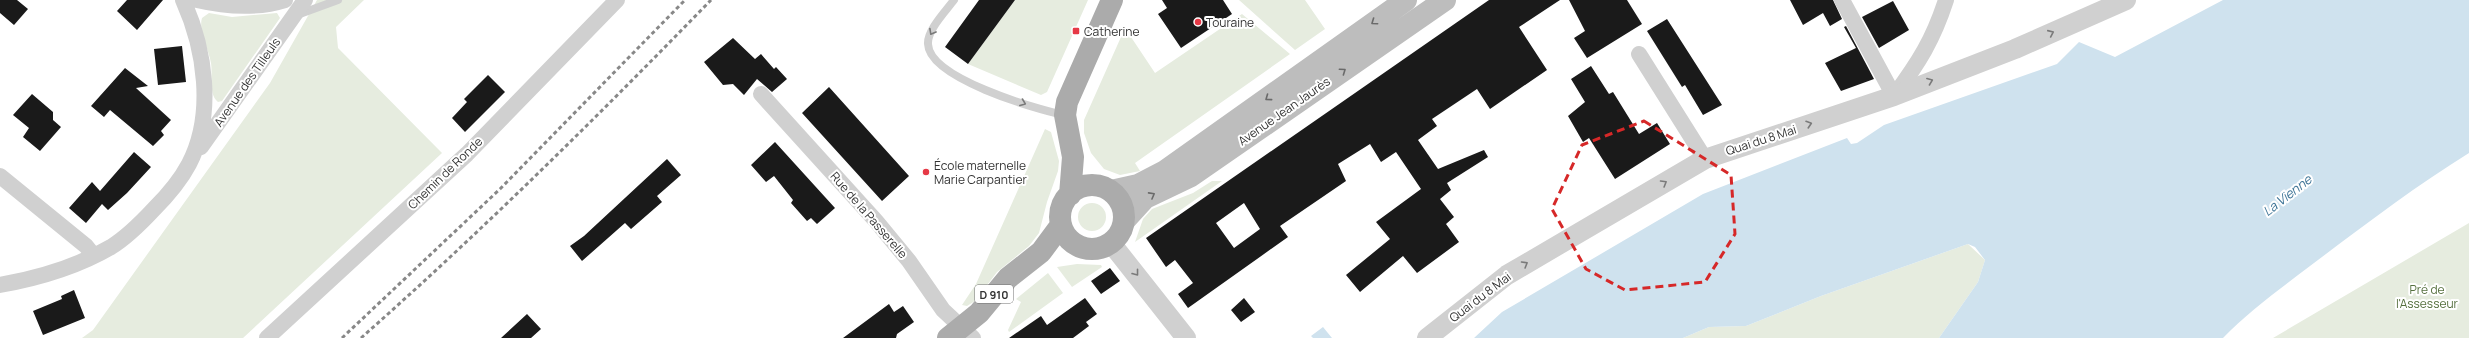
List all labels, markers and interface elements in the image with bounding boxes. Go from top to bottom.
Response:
place label: Touraine [1206,14,1254,31]
marker: Touraine [1193,17,1203,27]
one-way arrow [1371,17,1378,24]
place label: Catherine [1084,23,1139,40]
marker: Catherine [1071,26,1081,36]
one-way arrow [930,28,937,35]
one-way arrow [2047,30,2054,38]
street label: Avenue des Tilleuls [210,34,284,130]
one-way arrow [1338,69,1345,76]
street label: Avenue Jean Jaurès [1234,73,1334,149]
one-way arrow [1927,78,1934,86]
one-way arrow [1265,93,1272,101]
one-way arrow [1020,99,1027,107]
one-way arrow [1806,120,1813,128]
street label: Quai du 8 Mai [1724,121,1798,159]
street label: Chemin de Ronde [404,133,486,213]
place label: École maternelle Marie Carpantier [934,157,1027,188]
marker: École maternelle Marie Carpantier [921,167,931,177]
street label: Rue de la Passerelle [827,168,911,262]
water label: La Vienne [2259,169,2316,220]
one-way arrow [1660,180,1667,187]
one-way arrow [1148,192,1155,199]
one-way arrow [1521,261,1528,268]
street label: Quai du 8 Mai [1446,268,1514,326]
one-way arrow [1131,269,1138,276]
park label: Pré de l'Assesseur [2396,281,2459,312]
road number: D 910 [975,285,1013,303]

